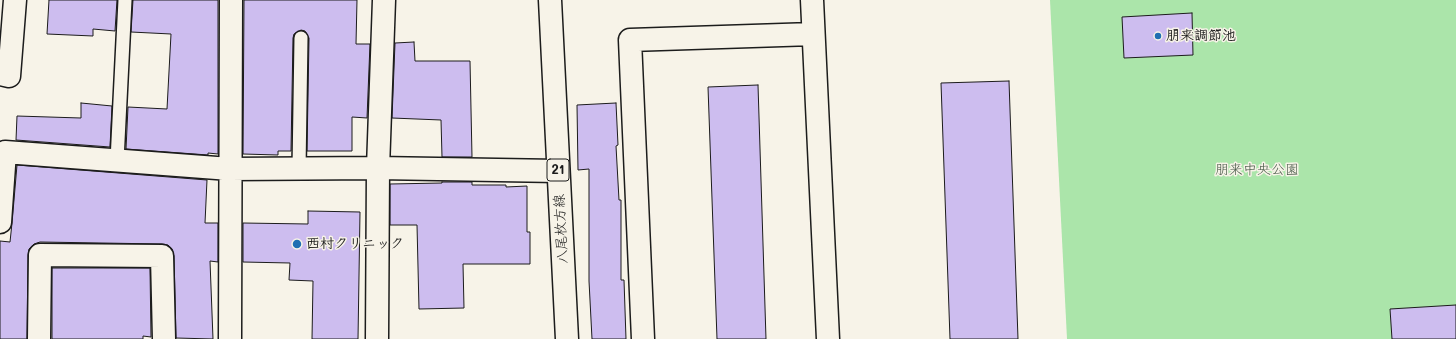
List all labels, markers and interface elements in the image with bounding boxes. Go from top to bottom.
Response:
place label: 朋来調節池 [1166,28,1236,44]
marker: 朋来調節池 [1153,31,1163,41]
road number: 21 [547,159,569,181]
park label: 朋来中央公園 [1215,162,1299,178]
street label: 八尾枚方線 [551,194,571,264]
place label: 西村クリニック [306,236,404,252]
marker: 西村クリニック [291,238,303,250]

